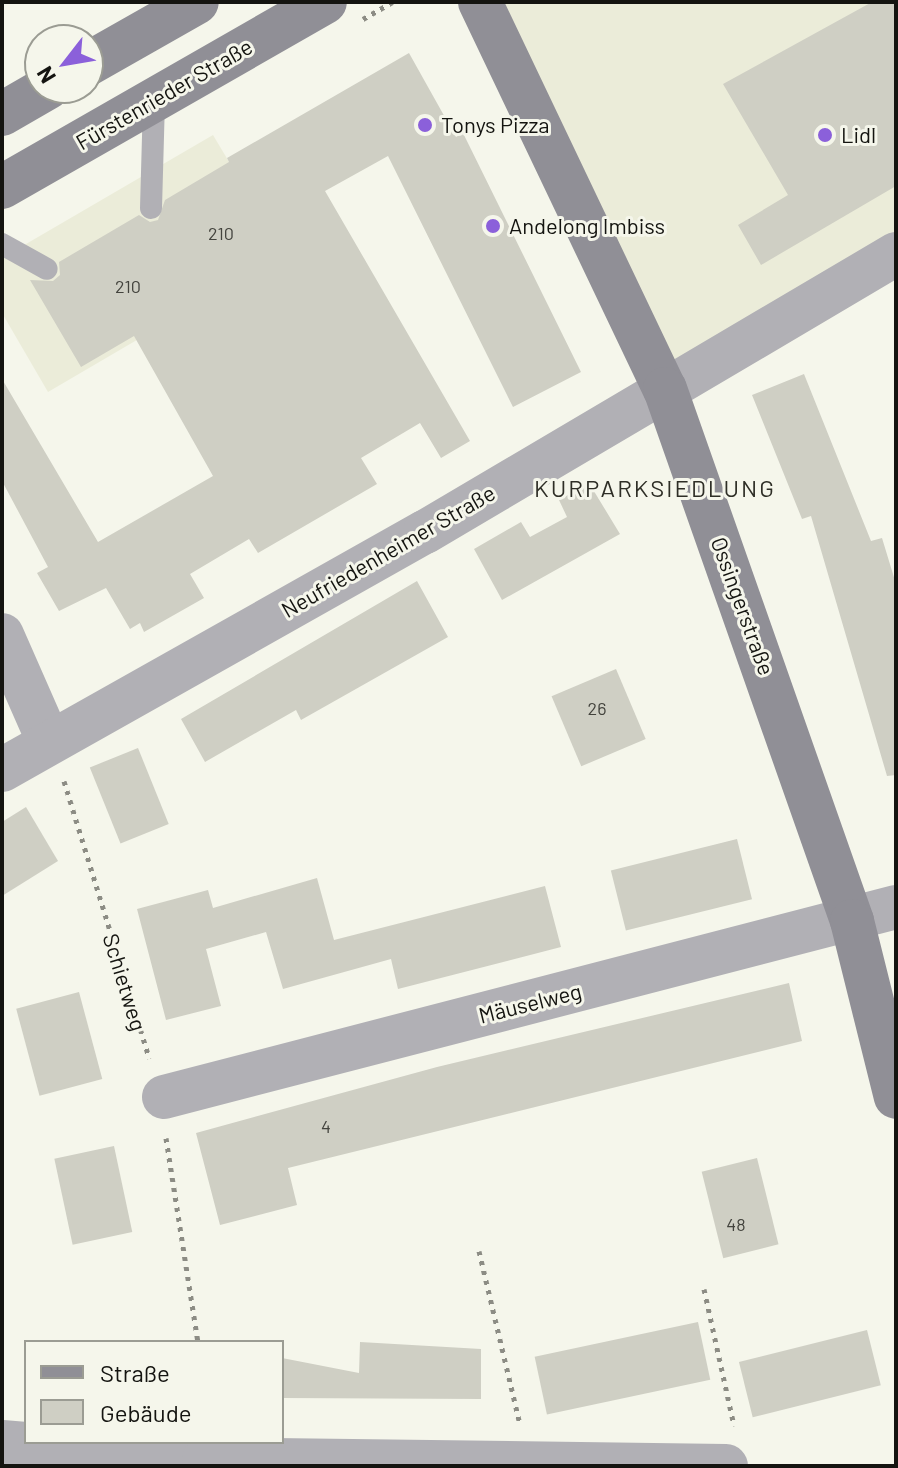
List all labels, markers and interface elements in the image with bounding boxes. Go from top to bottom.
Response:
north arrow [24,24,104,104]
street label: Fürstenrieder Straße [71,33,257,155]
text: N [30,62,60,88]
place label: Tonys Pizza [441,112,550,138]
marker: Tonys Pizza [416,116,434,134]
place label: Lidl [841,122,876,148]
marker: Lidl [816,126,834,144]
place label: Andelong Imbiss [509,213,665,239]
marker: Andelong Imbiss [484,217,502,235]
house number: 210 [208,222,234,244]
house number: 210 [115,275,141,297]
district label: KURPARKSIEDLUNG [534,474,776,502]
street label: Neufriedenheimer Straße [276,479,500,623]
street label: Ossingerstraße [706,533,780,679]
house number: 26 [588,697,606,719]
street label: Schietweg [98,930,152,1034]
street label: Mäuselweg [476,977,584,1029]
house number: 4 [321,1115,331,1137]
house number: 48 [726,1213,746,1235]
legend [24,1340,284,1444]
text: Straße [100,1358,170,1387]
text: Gebäude [100,1398,192,1427]

